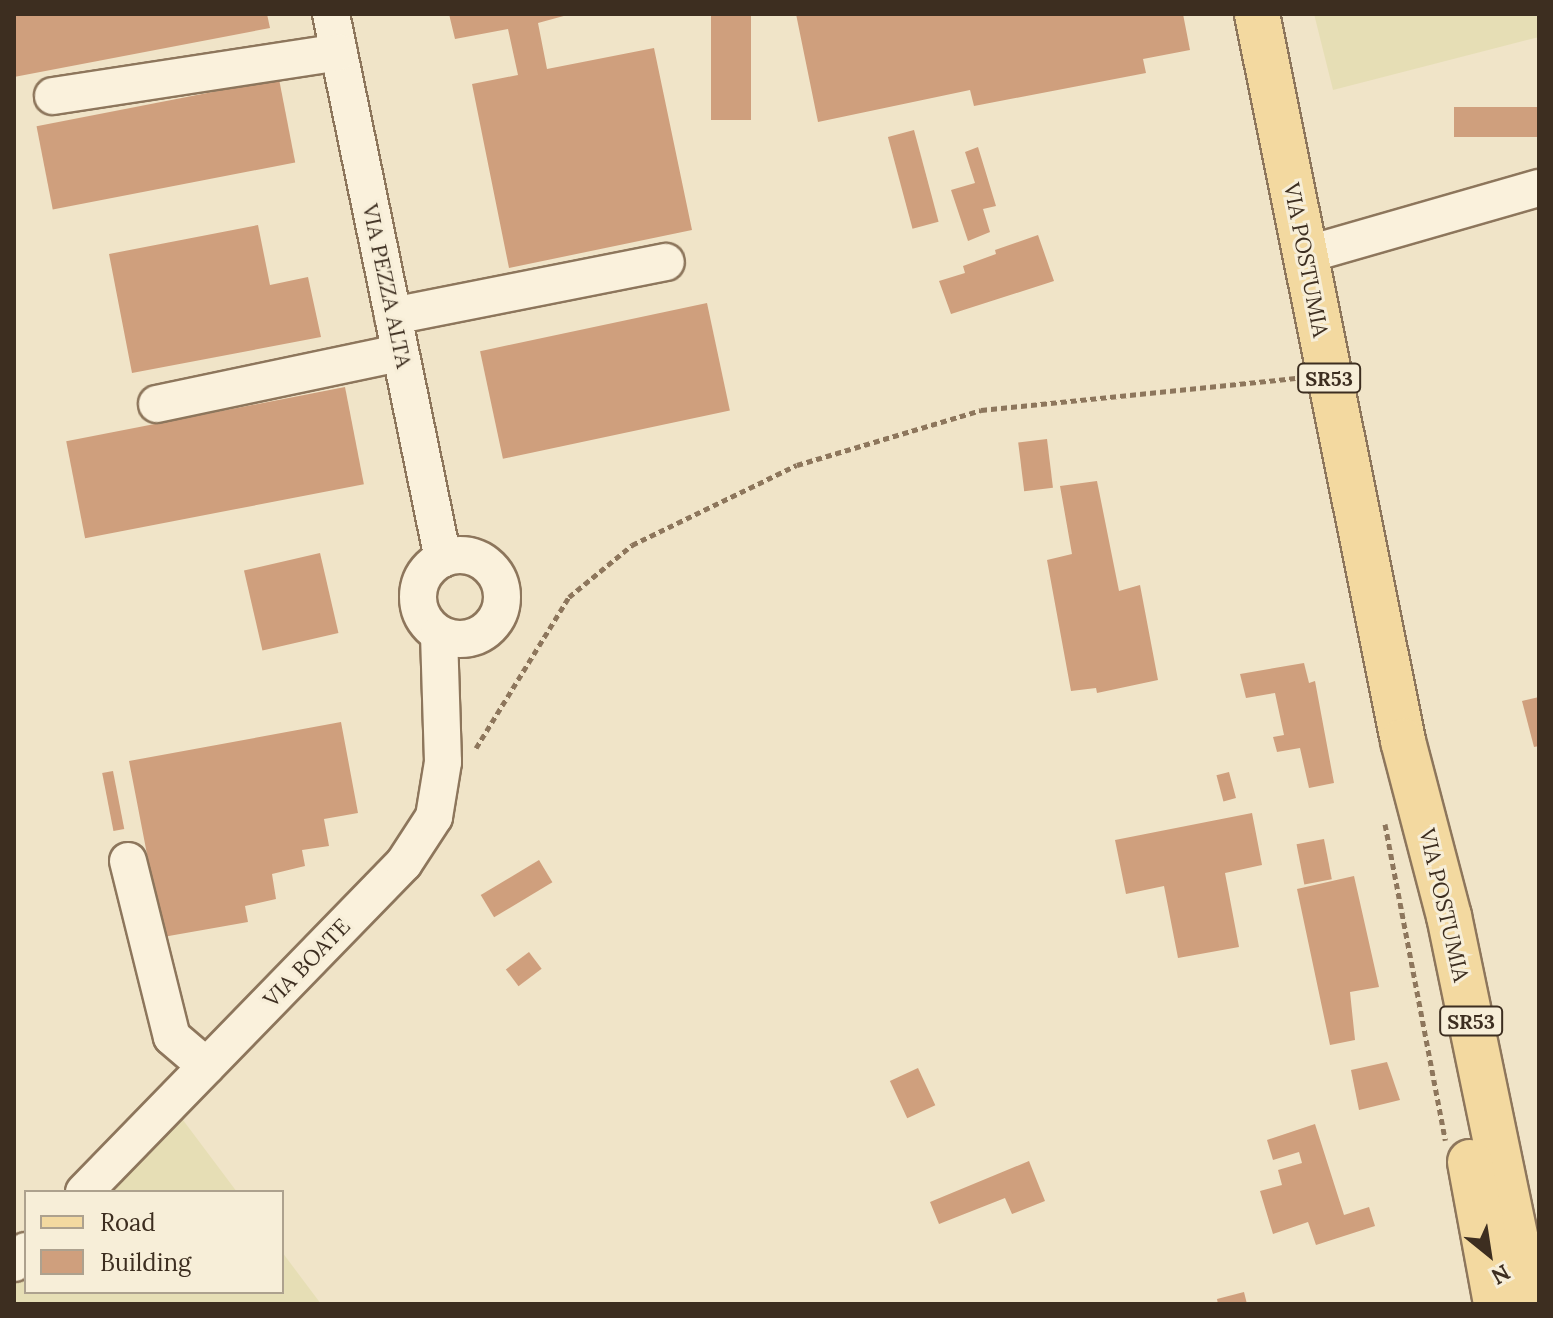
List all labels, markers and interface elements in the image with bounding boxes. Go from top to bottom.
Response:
street label: VIA POSTUMIA [1278,181,1334,339]
street label: VIA PEZZA ALTA [357,202,417,370]
road number: SR53 [1297,362,1361,394]
street label: VIA POSTUMIA [1414,826,1474,984]
street label: VIA BOATE [258,913,356,1013]
road number: SR53 [1439,1005,1503,1037]
legend [24,1190,284,1294]
text: Road [100,1207,156,1238]
north arrow [1449,1214,1529,1294]
text: Building [100,1247,191,1278]
text: N [1487,1258,1515,1291]

